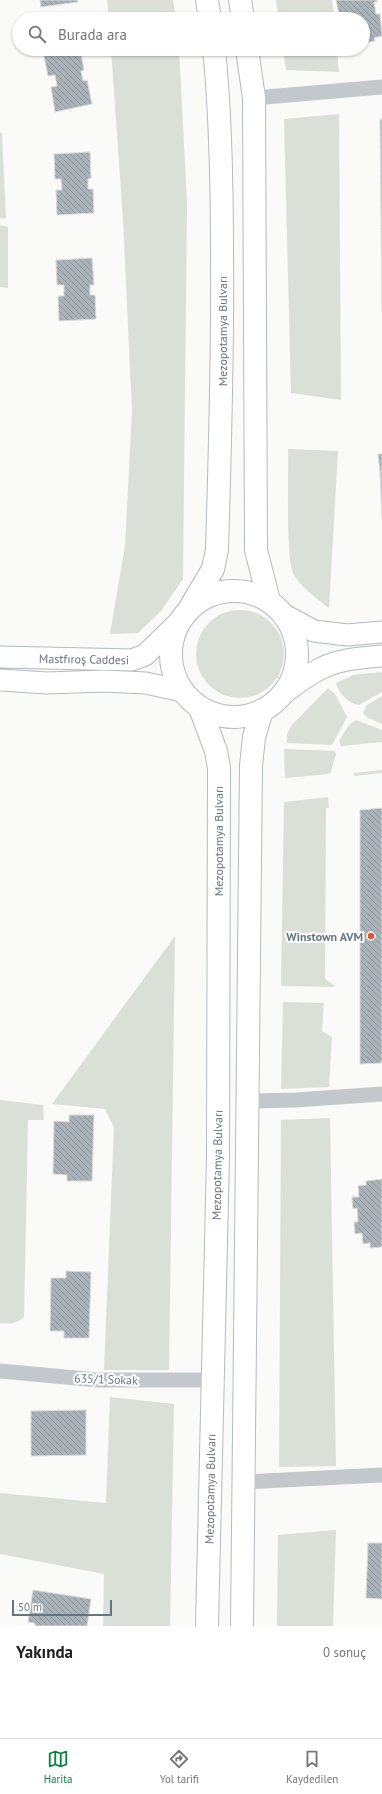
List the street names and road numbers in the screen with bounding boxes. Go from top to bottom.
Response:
street label: Mezopotamya Bulvarı [215,276,230,386]
street label: Mastfıroş Caddesi [39,651,129,667]
street label: Mezopotamya Bulvarı [211,786,226,896]
street label: Mezopotamya Bulvarı [209,1110,225,1220]
street label: 635/1 Sokak [74,1370,138,1388]
street label: Mezopotamya Bulvarı [202,1434,218,1544]

